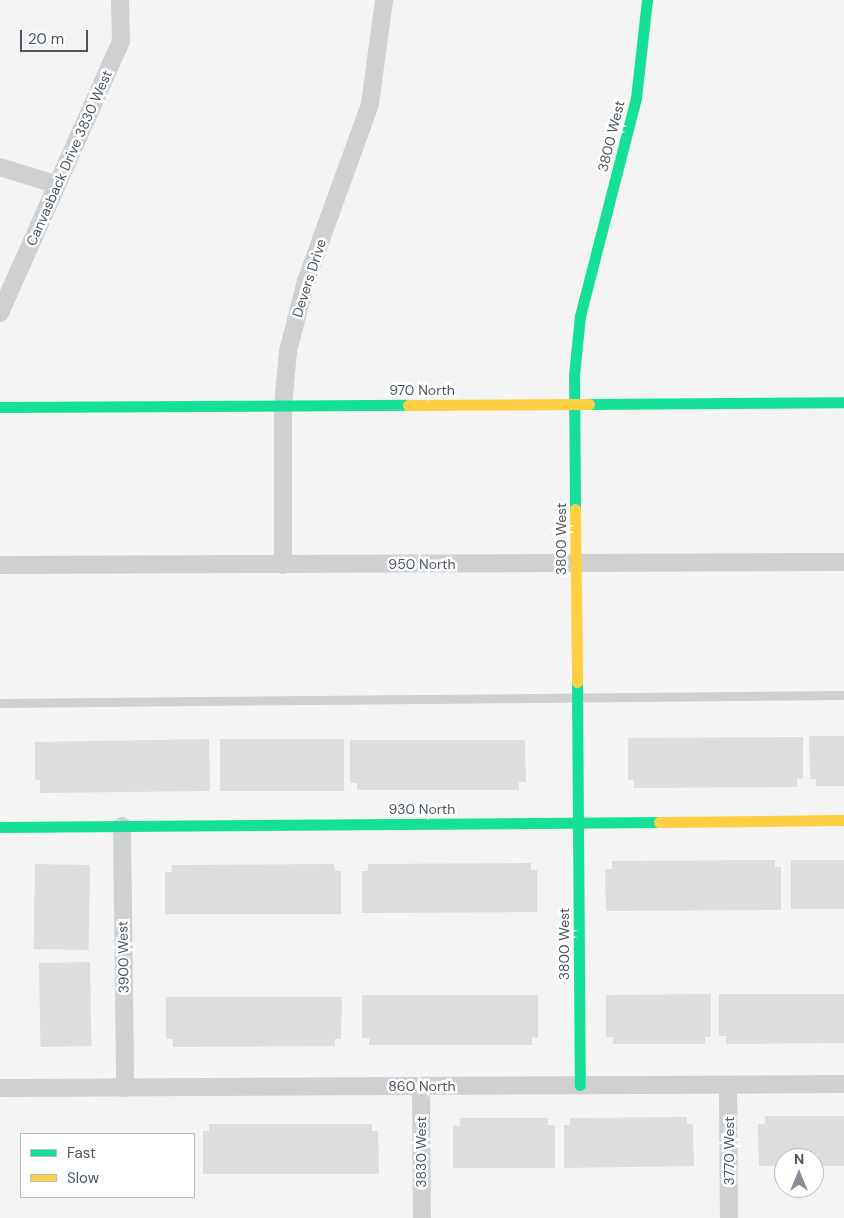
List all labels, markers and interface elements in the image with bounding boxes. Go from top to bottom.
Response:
scale bar [22,20,90,52]
text: 20 m [28,29,64,49]
street label: Canvasback Drive 3830 West [23,68,115,248]
street label: 3800 West [594,99,628,173]
street label: Devers Drive [288,237,330,319]
street label: 970 North [389,382,455,398]
street label: 3800 West [553,503,569,575]
street label: 950 North [388,556,456,572]
street label: 930 North [389,801,455,817]
street label: 3800 West [556,908,572,980]
street label: 3900 West [114,921,132,993]
street label: 860 North [388,1078,456,1094]
street label: 3830 West [413,1116,429,1188]
street label: 3770 West [721,1116,737,1186]
legend [20,1133,195,1198]
text: Fast [67,1143,96,1163]
north arrow [774,1148,824,1198]
text: N [794,1150,804,1168]
text: Slow [67,1168,99,1188]

